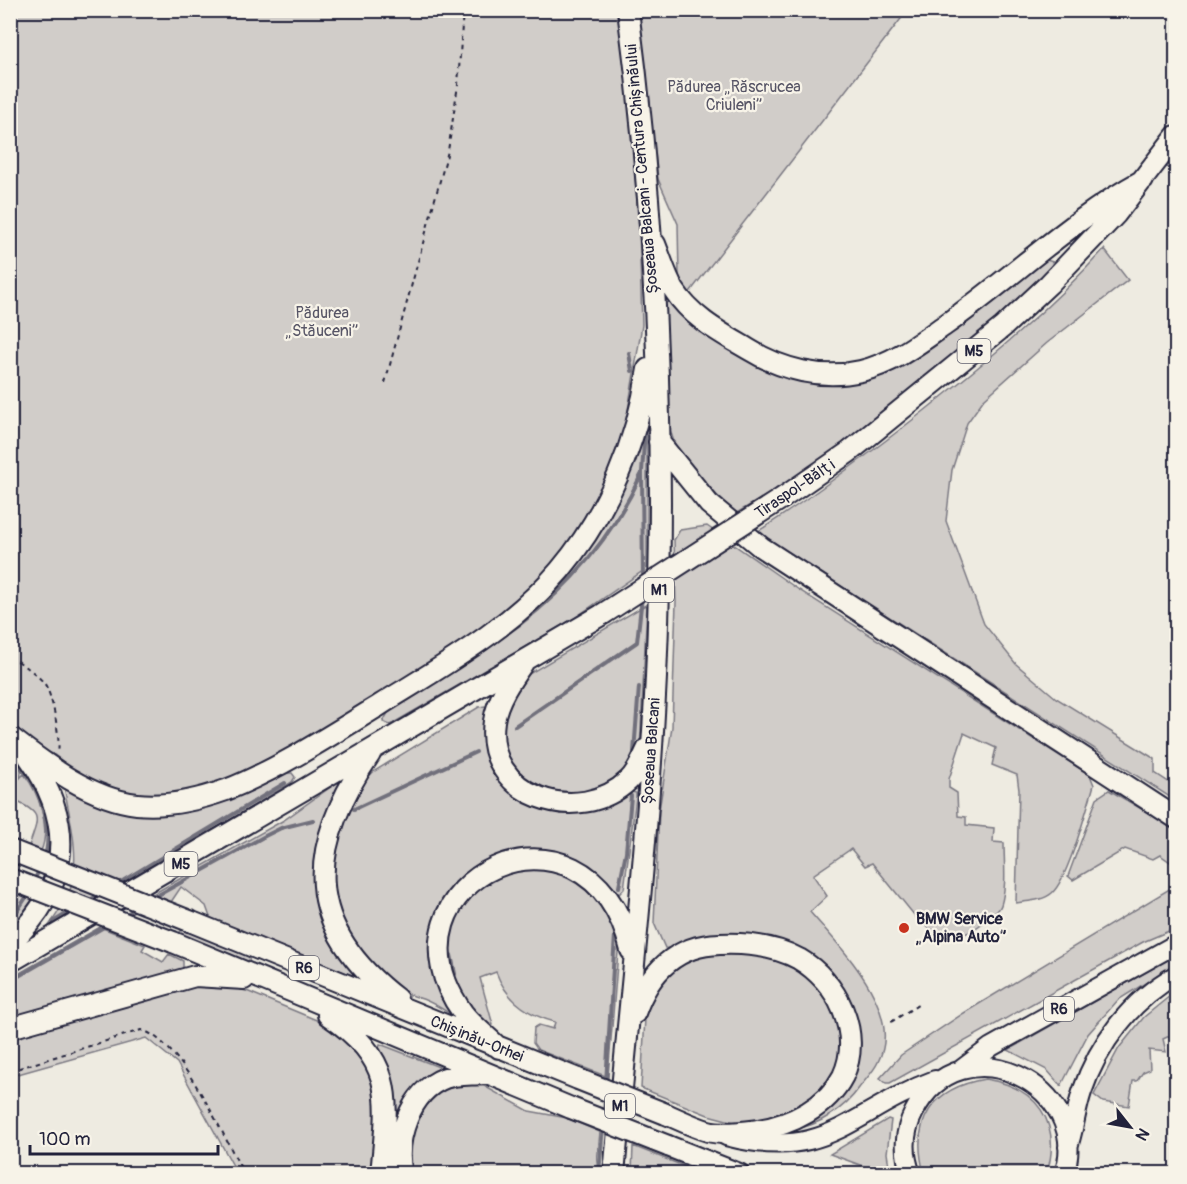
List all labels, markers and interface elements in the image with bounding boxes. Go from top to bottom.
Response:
street label: Șoseaua Balcani - Centura Chișinăului [621,43,663,295]
park label: Pădurea „Răscrucea Criuleni” [667,77,801,115]
park label: Pădurea „Stăuceni” [286,303,359,341]
road number: M5 [958,339,990,363]
street label: Tiraspol-Bălți [751,455,839,523]
road number: M1 [644,578,674,602]
street label: Șoseaua Balcani [637,697,665,805]
road number: M5 [164,852,198,876]
place label: BMW Service „Alpina Auto” [916,909,1007,947]
marker: BMW Service „Alpina Auto” [897,921,911,935]
road number: R6 [289,956,319,980]
road number: R6 [1044,997,1074,1021]
street label: Chișinău-Orhei [427,1011,527,1067]
road number: M1 [605,1094,635,1118]
north arrow [1100,1097,1160,1157]
scale bar [30,1118,218,1156]
text: N [1131,1124,1153,1144]
text: 100 m [39,1128,91,1151]

